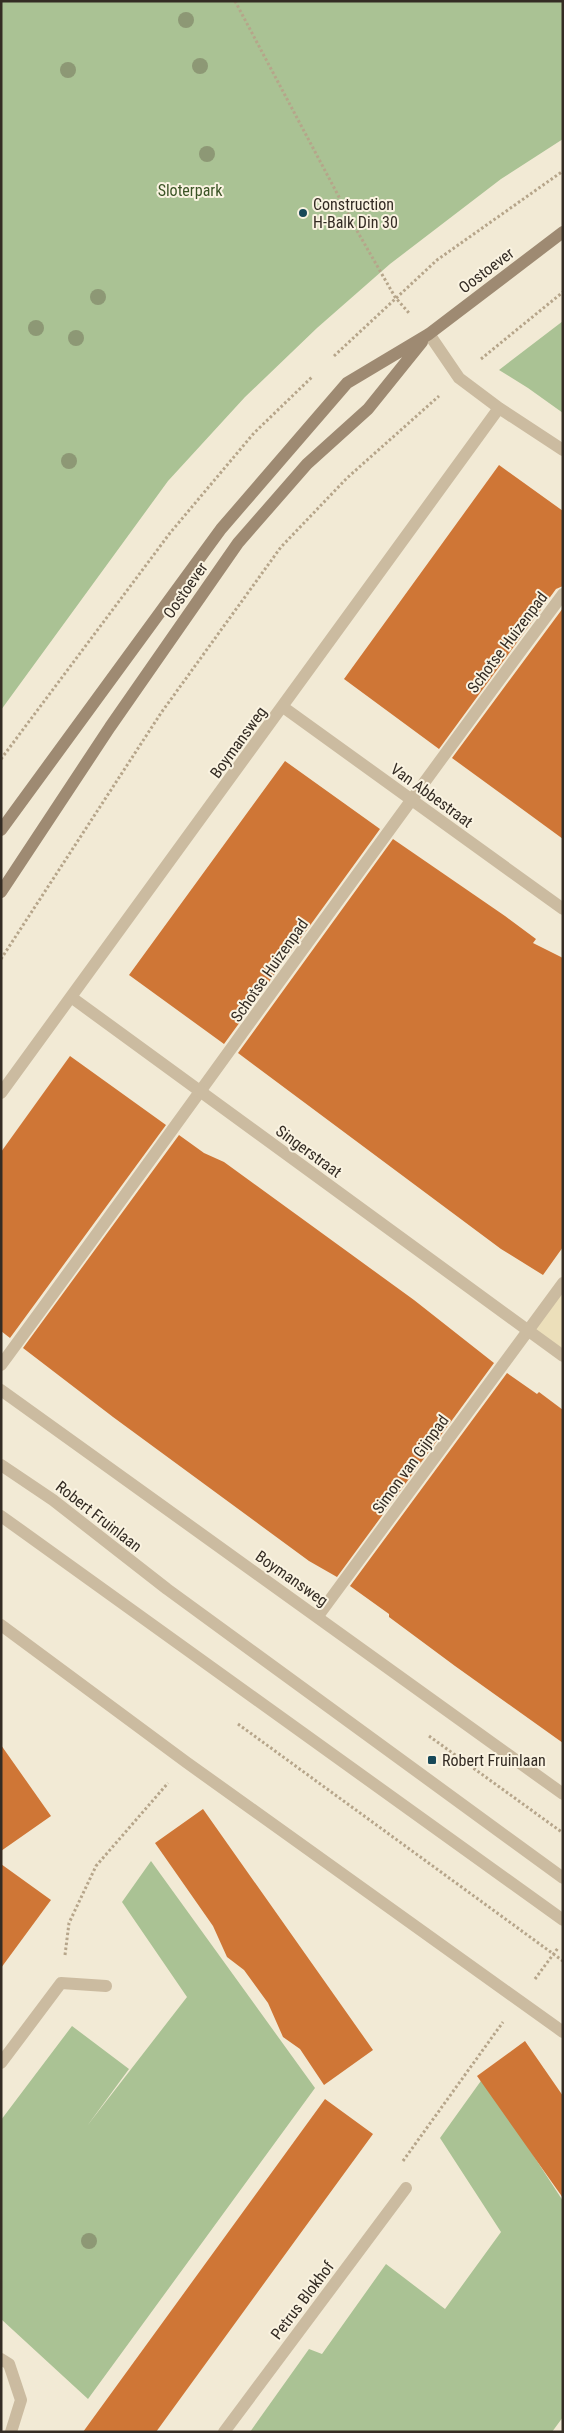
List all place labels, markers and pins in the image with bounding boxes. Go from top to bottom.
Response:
place label: Construction H-Balk Din 30 [313,195,398,232]
marker: Construction H-Balk Din 30 [297,207,309,219]
place label: Robert Fruinlaan [442,1751,546,1770]
marker: Robert Fruinlaan [426,1754,438,1766]

